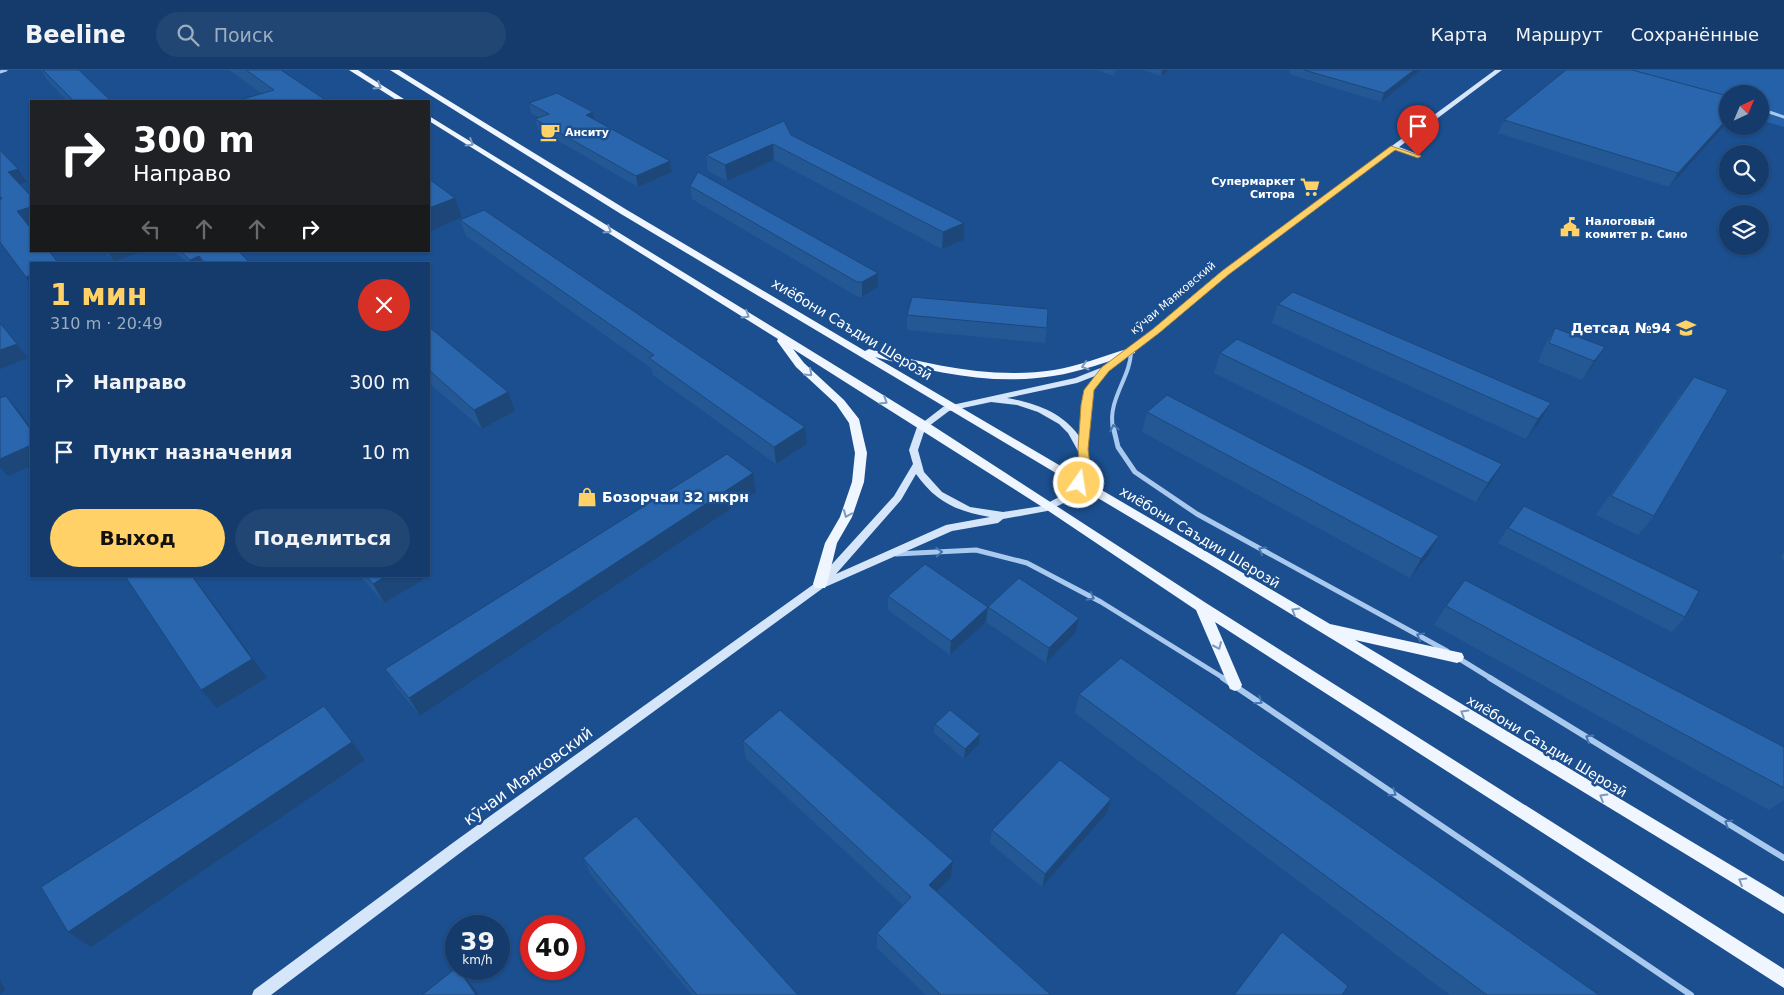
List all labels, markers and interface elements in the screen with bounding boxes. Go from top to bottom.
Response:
search box [156,12,506,57]
text: Beeline [25,21,126,49]
icon: search [174,21,202,49]
text: Поиск [214,24,274,46]
text: Карта [1431,24,1488,45]
text: Маршрут [1516,24,1603,45]
text: Сохранённые [1631,24,1759,45]
one-way arrow [372,79,381,89]
north arrow [1719,85,1769,135]
map controls [1719,85,1769,255]
pin [1397,105,1439,156]
icon: arrive [1404,112,1432,140]
icon: right [50,120,115,185]
text: 300 m [133,120,255,160]
cafe icon: Анситу [539,121,561,143]
place label: Анситу [565,126,609,139]
one-way arrow [465,137,474,147]
button: search [1719,145,1769,195]
text: Направо [133,161,231,186]
place label: Супермаркет Ситора [1211,175,1296,201]
supermarket icon: Супермаркет Ситора [1299,176,1321,198]
button: layers [1719,205,1769,255]
icon: left [137,215,165,243]
icon: ahead [190,215,218,243]
icon: ahead [243,215,271,243]
icon: right [296,215,324,243]
place label: Налоговый комитет р. Сино [1585,215,1688,241]
public building icon: Налоговый комитет р. Сино [1559,216,1581,238]
one-way arrow [602,223,611,233]
street label: кӯчаи Маяковский [1128,259,1218,337]
street label: хиёбони Саъдии Шерозӣ [769,275,935,383]
text: 1 мин [50,277,148,312]
button: close [358,279,410,331]
one-way arrow [740,309,749,319]
text: 310 m · 20:49 [50,314,163,333]
school or university icon: Детсад №94 [1675,317,1697,339]
place label: Детсад №94 [1571,320,1671,336]
one-way arrow [1081,360,1089,370]
one-way arrow [803,367,812,376]
icon: right [50,368,78,396]
text: Направо [93,371,186,393]
text: 300 m [349,371,410,393]
one-way arrow [879,394,888,404]
one-way arrow [1109,424,1120,433]
icon: arrive [50,438,78,466]
text: Пункт назначения [93,441,292,463]
text: 10 m [361,441,410,463]
position arrow [1052,456,1104,508]
street label: хиёбони Саъдии Шерозӣ [1117,483,1283,591]
shop icon: Бозорчаи 32 мкрн [576,486,598,508]
place label: Бозорчаи 32 мкрн [602,489,749,505]
button: Выход [50,509,225,567]
button: Поделиться [235,509,410,567]
one-way arrow [842,509,853,518]
one-way arrow [935,546,943,557]
one-way arrow [1258,546,1267,556]
one-way arrow [1086,591,1095,601]
one-way arrow [1292,608,1301,617]
one-way arrow [1416,633,1425,643]
one-way arrow [1211,641,1222,650]
street label: хиёбони Саъдии Шерозӣ [1464,692,1630,800]
one-way arrow [1253,695,1263,704]
one-way arrow [1461,710,1470,720]
street label: кӯчаи Маяковский [460,723,596,829]
one-way arrow [1585,735,1595,744]
one-way arrow [1388,787,1397,796]
one-way arrow [1600,794,1609,804]
one-way arrow [1724,820,1733,829]
one-way arrow [1739,878,1748,888]
speed limit sign: 40 [520,915,585,980]
text: 39 [460,927,495,956]
text: km/h [462,953,493,967]

